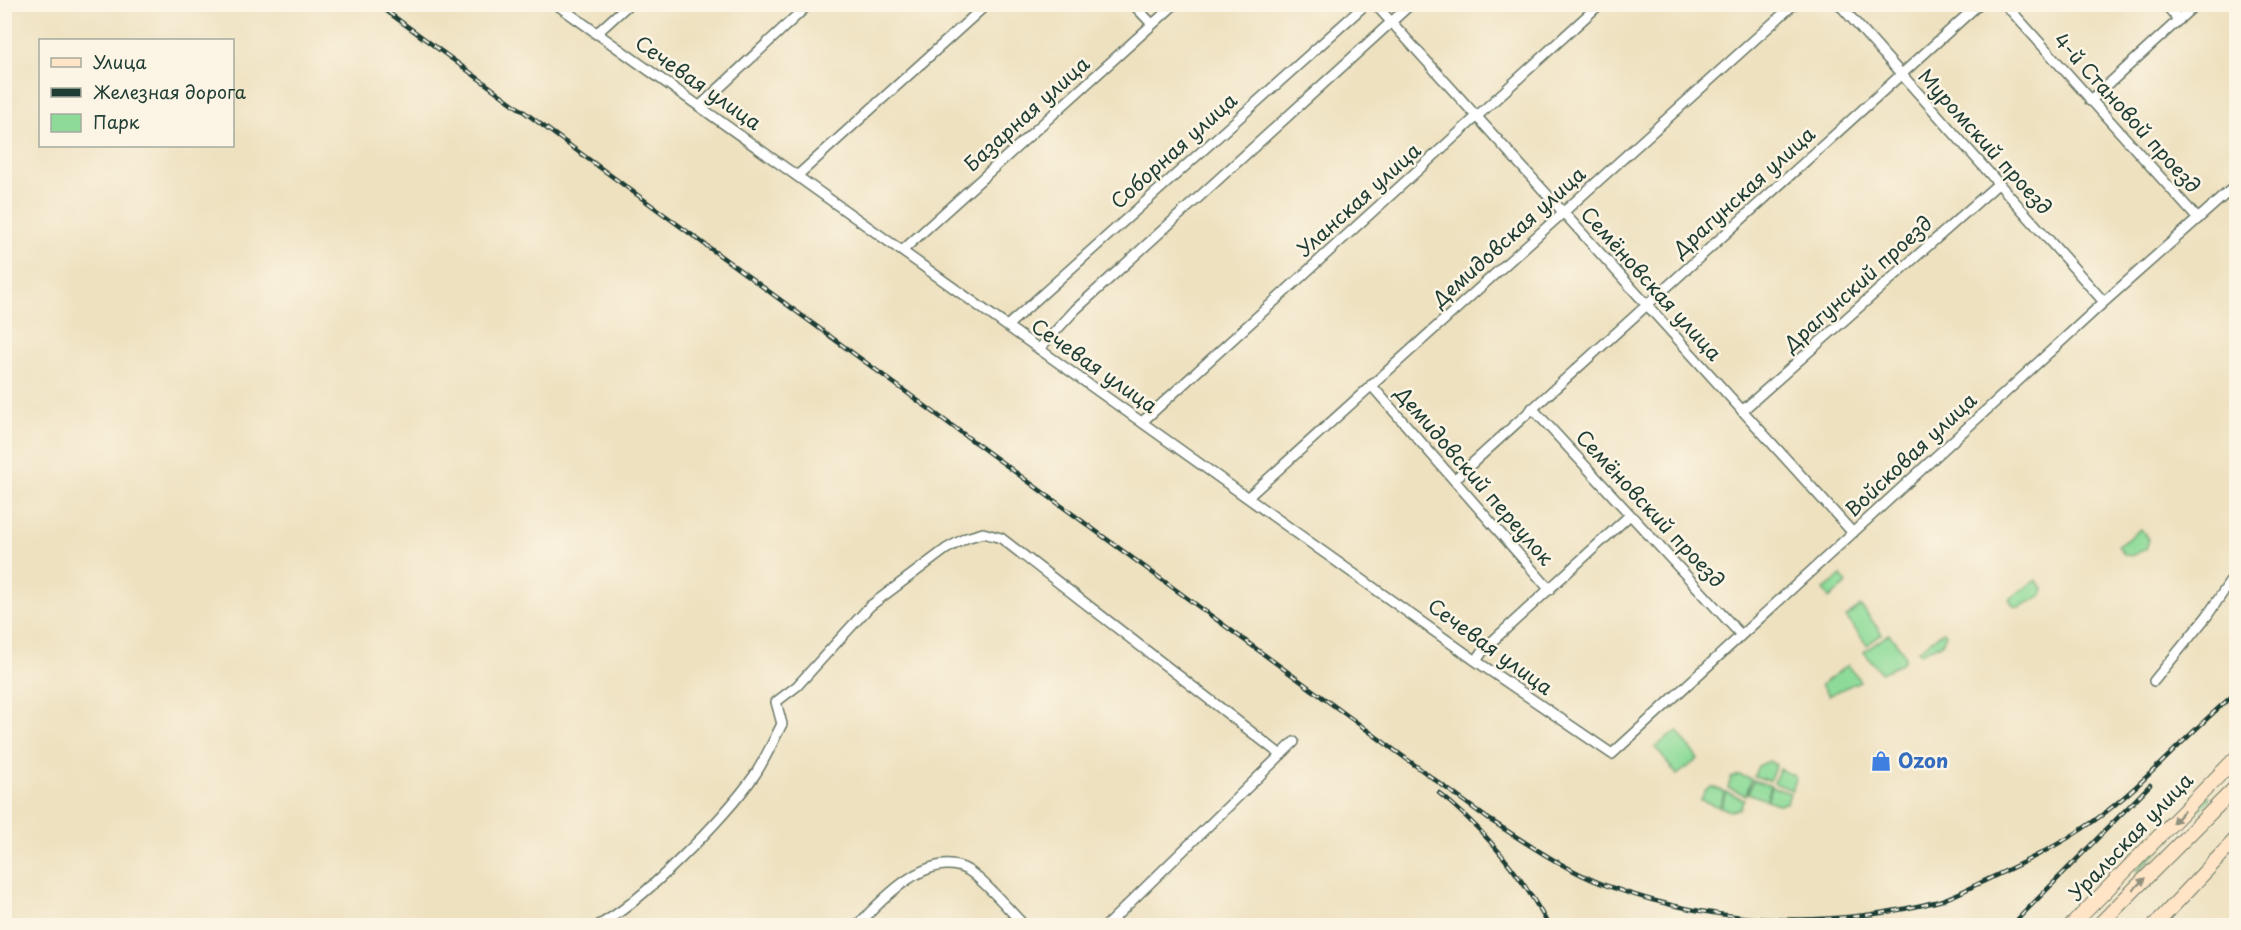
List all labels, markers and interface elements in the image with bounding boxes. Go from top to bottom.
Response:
street label: 4-й Становой проезд [2047,25,2208,199]
street label: Сечевая улица [629,27,768,137]
legend [39,39,234,147]
text: Улица [93,48,147,75]
street label: Базарная улица [957,48,1096,178]
street label: Муромский проезд [1912,62,2060,221]
text: Железная дорога [93,78,247,105]
street label: Соборная улица [1103,85,1244,215]
text: Парк [93,108,140,135]
street label: Драгунская улица [1665,119,1822,264]
street label: Уланская улица [1290,135,1427,263]
street label: Демидовская улица [1424,159,1592,314]
street label: Семёновская улица [1574,200,1729,367]
street label: Драгунский проезд [1775,208,1939,359]
street label: Сечевая улица [1025,310,1164,420]
street label: Демидовский переулок [1388,378,1561,572]
street label: Войсковая улица [1838,385,1983,523]
street label: Семёновский проезд [1569,423,1732,594]
street label: Сечевая улица [1422,590,1560,702]
place label: Ozon [1898,745,1948,775]
shop icon: Ozon [1869,749,1893,773]
street label: Уральская улица [2061,765,2200,907]
one-way arrow [2171,809,2185,823]
one-way arrow [2132,878,2146,892]

